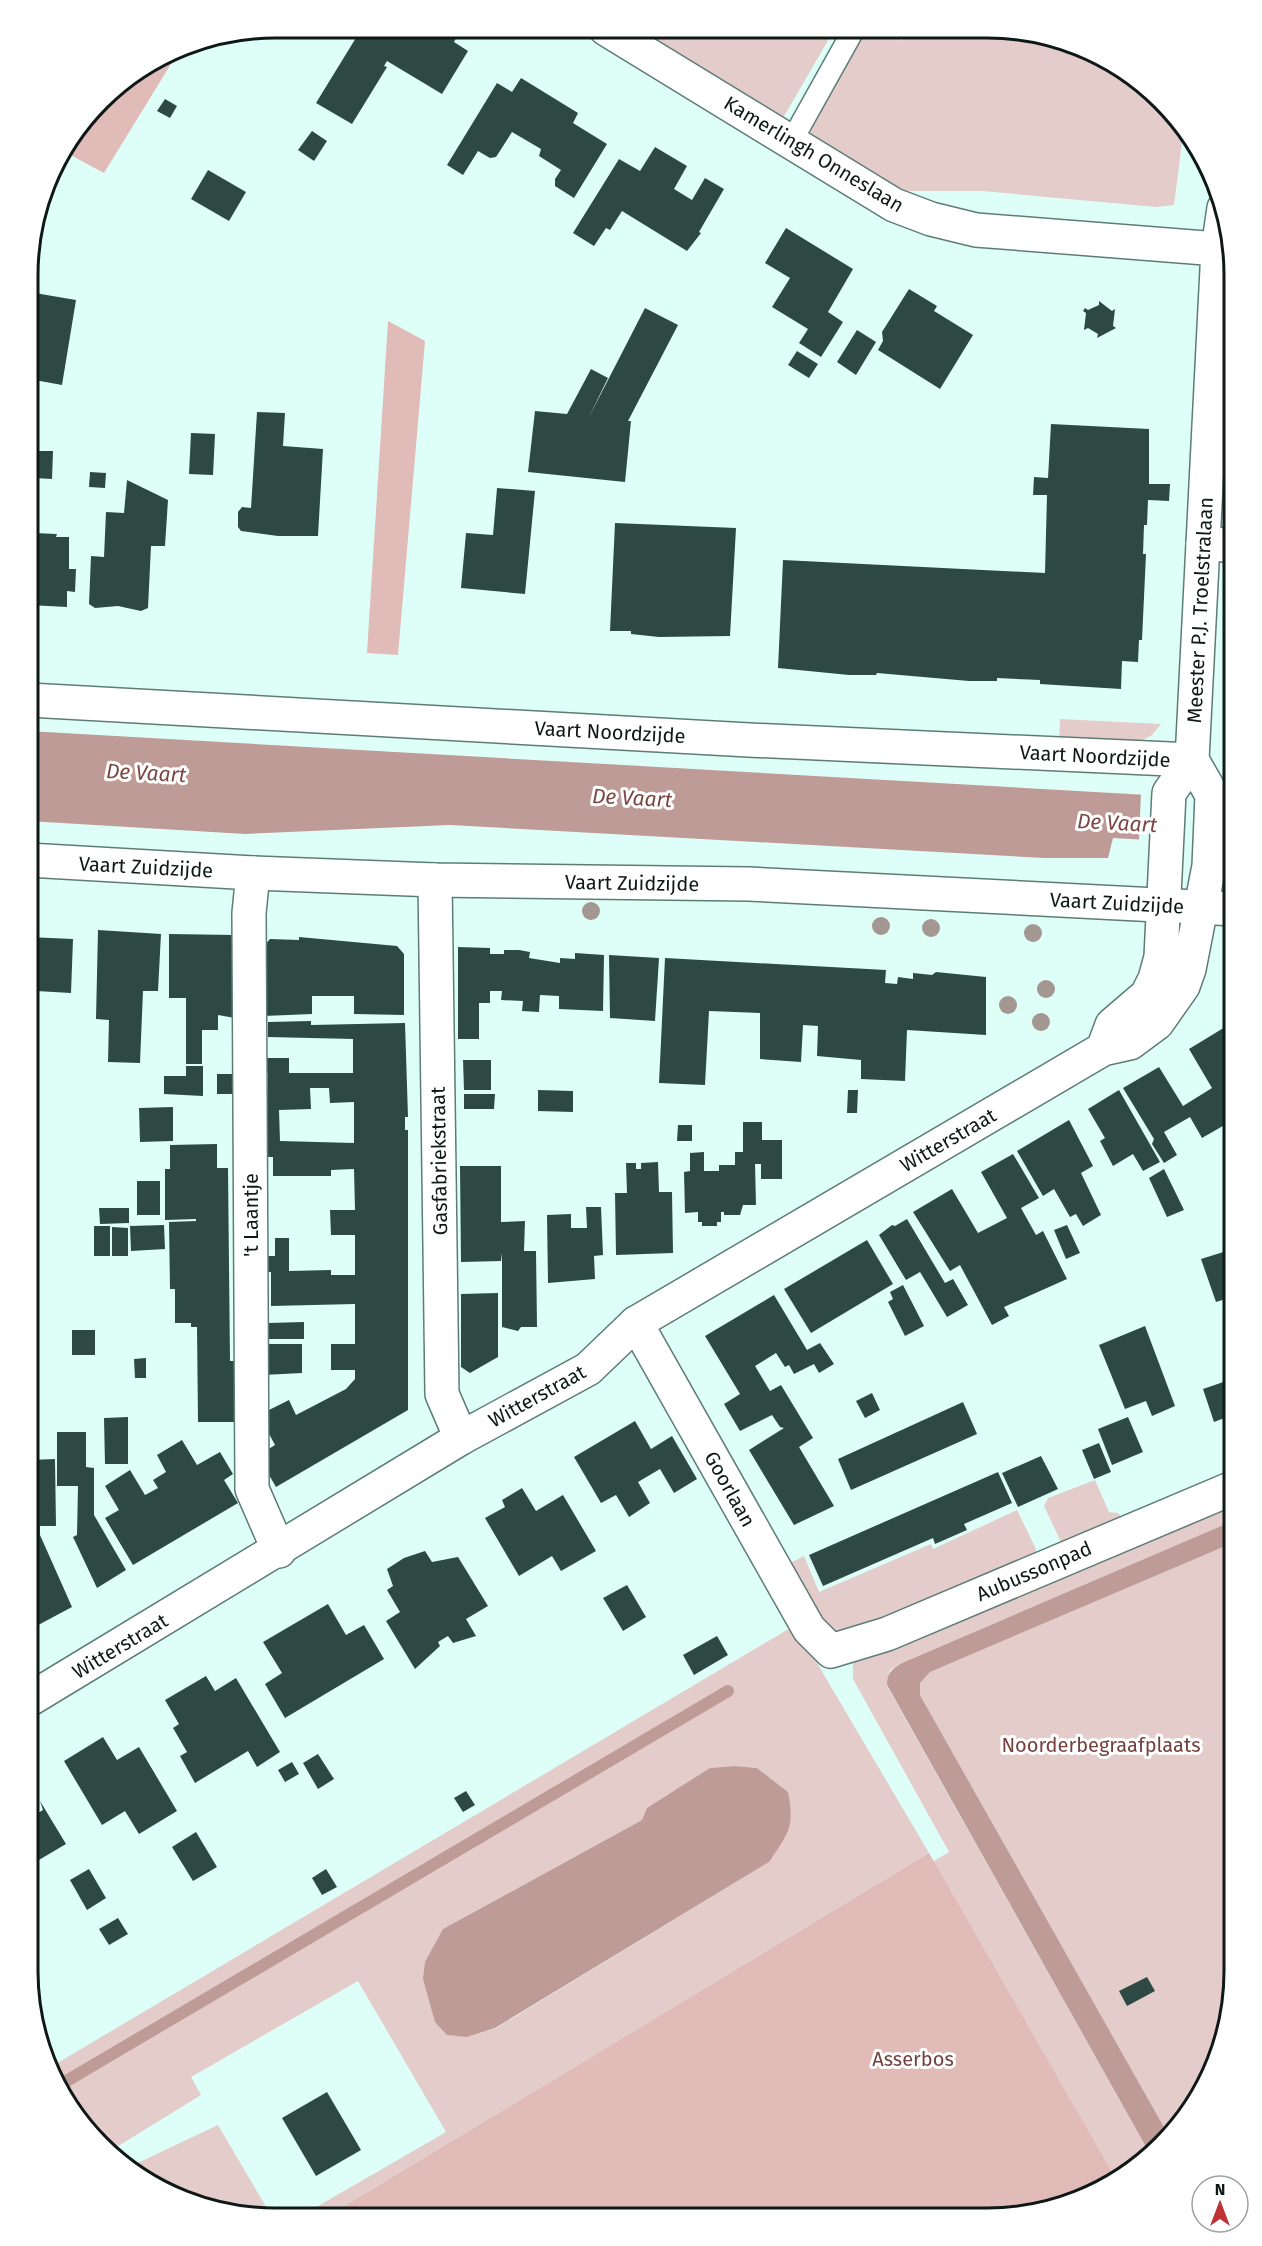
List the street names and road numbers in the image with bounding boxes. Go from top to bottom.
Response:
street label: Kamerlingh Onneslaan [720,91,908,217]
street label: Meester P.J. Troelstralaan [1182,496,1218,724]
street label: Vaart Noordzijde [534,716,686,748]
street label: Vaart Noordzijde [1019,740,1171,772]
street label: Vaart Zuidzijde [78,852,214,882]
street label: Vaart Zuidzijde [565,870,699,896]
street label: Vaart Zuidzijde [1049,888,1185,918]
street label: Gasfabriekstraat [426,1086,452,1235]
street label: Witterstraat [896,1102,1001,1177]
street label: 't Laantje [239,1173,263,1257]
street label: Witterstraat [484,1359,590,1432]
street label: Goorlaan [699,1447,761,1531]
street label: Aubussonpad [973,1536,1095,1606]
street label: Witterstraat [68,1608,173,1684]

